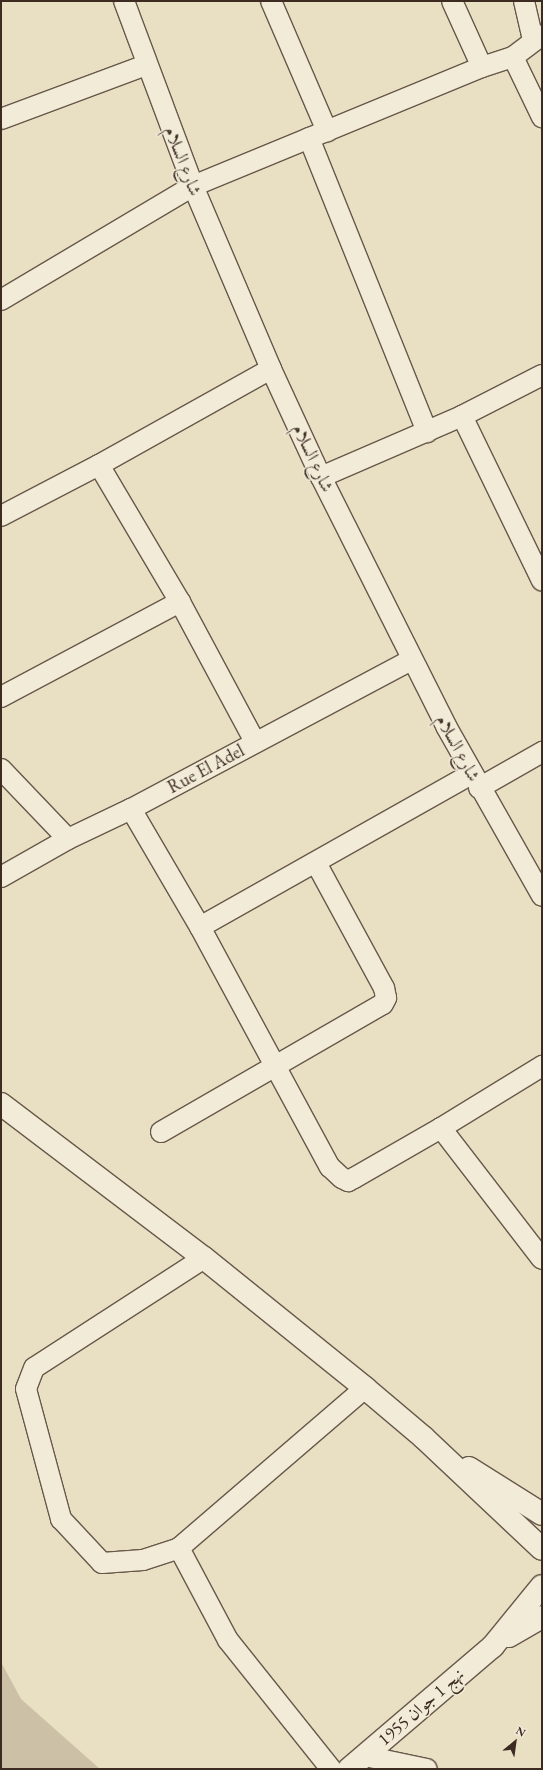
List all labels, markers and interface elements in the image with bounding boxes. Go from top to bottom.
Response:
street label: شارع السلام [160,123,206,199]
street label: شارع السلام [288,420,338,496]
street label: شارع السلام [431,711,485,785]
street label: Rue El Adel [164,740,248,798]
street label: نهج 1 جوان 1955 [373,1664,469,1750]
north arrow [495,1722,535,1762]
text: N [514,1723,528,1740]

